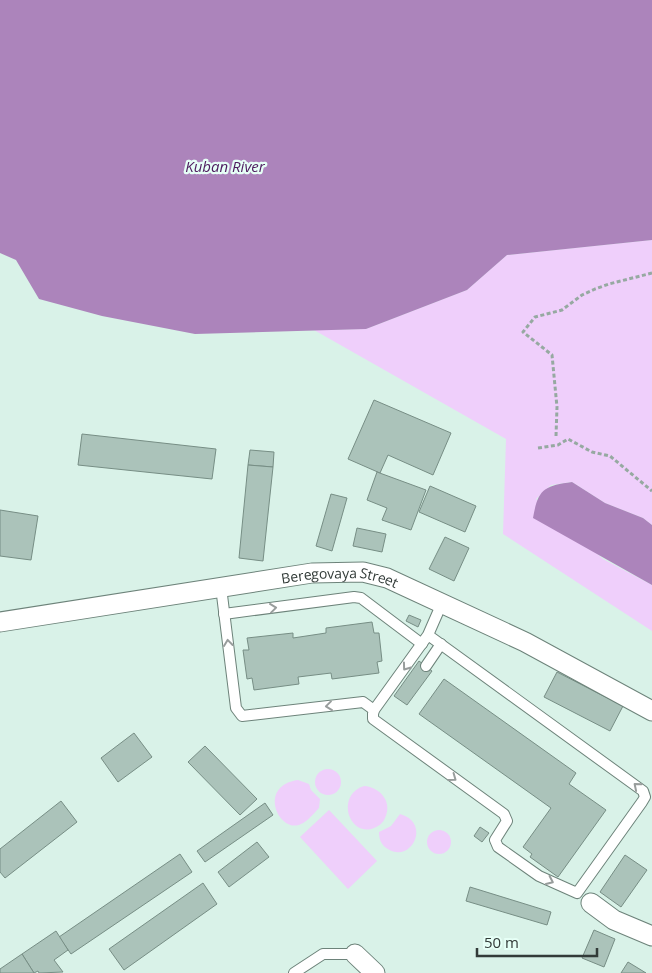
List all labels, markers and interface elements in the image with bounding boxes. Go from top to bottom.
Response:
water label: Kuban River [185,156,266,176]
street label: Beregovaya Street [280,562,402,592]
one-way arrow [269,603,277,614]
one-way arrow [223,639,234,647]
one-way arrow [403,661,412,670]
one-way arrow [324,700,332,711]
one-way arrow [448,772,457,781]
one-way arrow [634,783,643,791]
one-way arrow [545,874,554,885]
scale bar [477,926,597,958]
text: 50 m [484,932,519,952]

